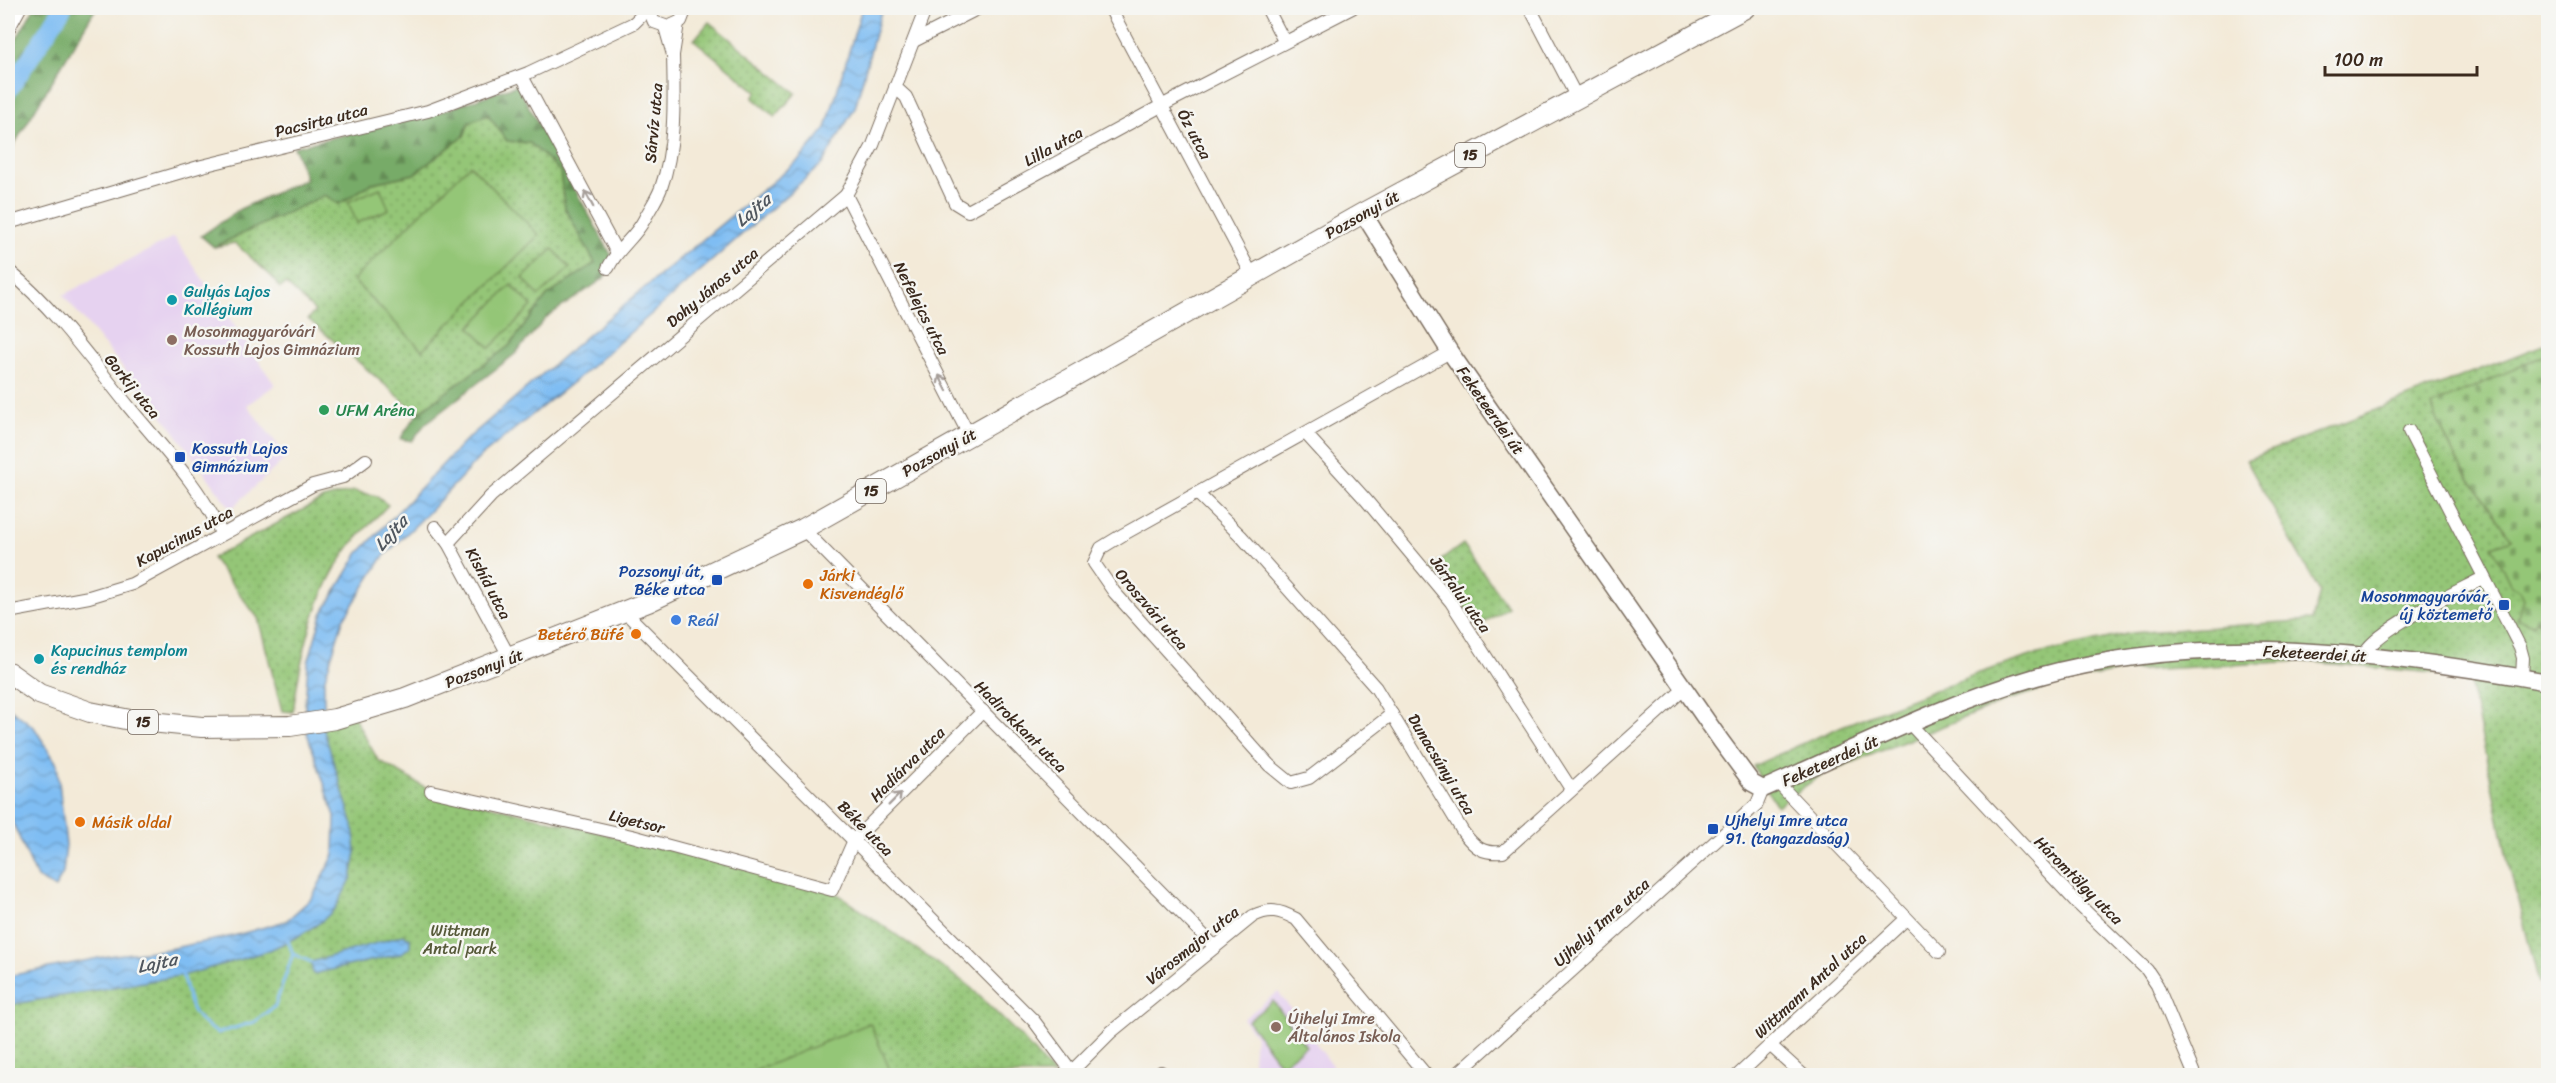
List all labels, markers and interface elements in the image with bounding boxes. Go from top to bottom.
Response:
scale bar [2325,39,2476,77]
text: 100 m [2334,44,2383,76]
street label: Sárvíz utca [636,81,672,164]
street label: Pacsirta utca [272,95,372,146]
street label: Őz utca [1169,104,1220,166]
street label: Lilla utca [1018,118,1088,175]
road number: 15 [1455,143,1485,167]
street label: Pozsonyi út [1319,182,1405,247]
water label: Lajta [727,184,780,235]
one-way arrow [583,191,594,209]
street label: Dohy János utca [659,240,765,335]
street label: Nefelejcs utca [885,256,958,361]
place label: Gulyás Lajos Kollégium [184,277,271,324]
marker: Gulyás Lajos Kollégium [165,293,179,307]
place label: Mosonmagyaróvári Kossuth Lajos Gimnázium [184,317,360,364]
marker: Mosonmagyaróvári Kossuth Lajos Gimnázium [165,333,179,347]
street label: Gorkij utca [97,347,168,426]
street label: Feketeerdei út [1449,359,1532,461]
one-way arrow [936,374,948,392]
place label: UFM Aréna [336,396,415,425]
marker: UFM Aréna [317,403,331,417]
street label: Pozsonyi út [896,420,982,485]
place label: Kossuth Lajos Gimnázium [192,434,288,481]
marker: Kossuth Lajos Gimnázium [173,450,187,464]
road number: 15 [856,479,886,503]
street label: Kapucinus utca [130,498,238,575]
water label: Lajta [366,506,418,559]
street label: Kishíd utca [457,542,520,625]
street label: Járfalui utca [1422,548,1499,640]
place label: Pozsonyi út, Béke utca [619,557,705,604]
place label: Járki Kisvendéglő [819,561,905,608]
street label: Oroszvári utca [1107,561,1196,657]
marker: Pozsonyi út, Béke utca [710,573,724,587]
marker: Járki Kisvendéglő [801,577,815,591]
place label: Mosonmagyaróvár, új köztemető [2361,582,2494,629]
marker: Mosonmagyaróvár, új köztemető [2497,598,2511,612]
place label: Reál [688,606,719,635]
marker: Reál [669,613,683,627]
place label: Betérő Büfé [538,620,624,649]
marker: Betérő Büfé [629,627,643,641]
place label: Kapucinus templom és rendház [51,636,188,683]
street label: Feketeerdei út [2262,636,2368,671]
street label: Pozsonyi út [441,640,528,697]
marker: Kapucinus templom és rendház [32,652,46,666]
street label: Hadirokkant utca [967,673,1074,780]
street label: Dunacsúnyi utca [1400,708,1484,822]
road number: 15 [128,710,158,734]
street label: Hadiárva utca [862,719,953,809]
street label: Feketeerdei út [1777,726,1884,795]
one-way arrow [888,791,903,806]
street label: Béke utca [830,793,901,864]
street label: Ligetsor [606,801,669,843]
place label: Ujhelyi Imre utca 91. (tangazdaság) [1725,806,1850,853]
place label: Másik oldal [92,808,172,837]
marker: Másik oldal [73,815,87,829]
marker: Ujhelyi Imre utca 91. (tangazdaság) [1706,822,1720,836]
street label: Háromtölgy utca [2027,829,2131,933]
street label: Ujhelyi Imre utca [1546,870,1657,974]
street label: Városmajor utca [1139,898,1246,992]
park label: Wittman Antal park [422,916,497,963]
street label: Wittmann Antal utca [1747,925,1874,1046]
water label: Lajta [134,943,182,983]
place label: Újhelyi Imre Általános Iskola [1287,1004,1401,1051]
marker: Újhelyi Imre Általános Iskola [1269,1020,1283,1034]

